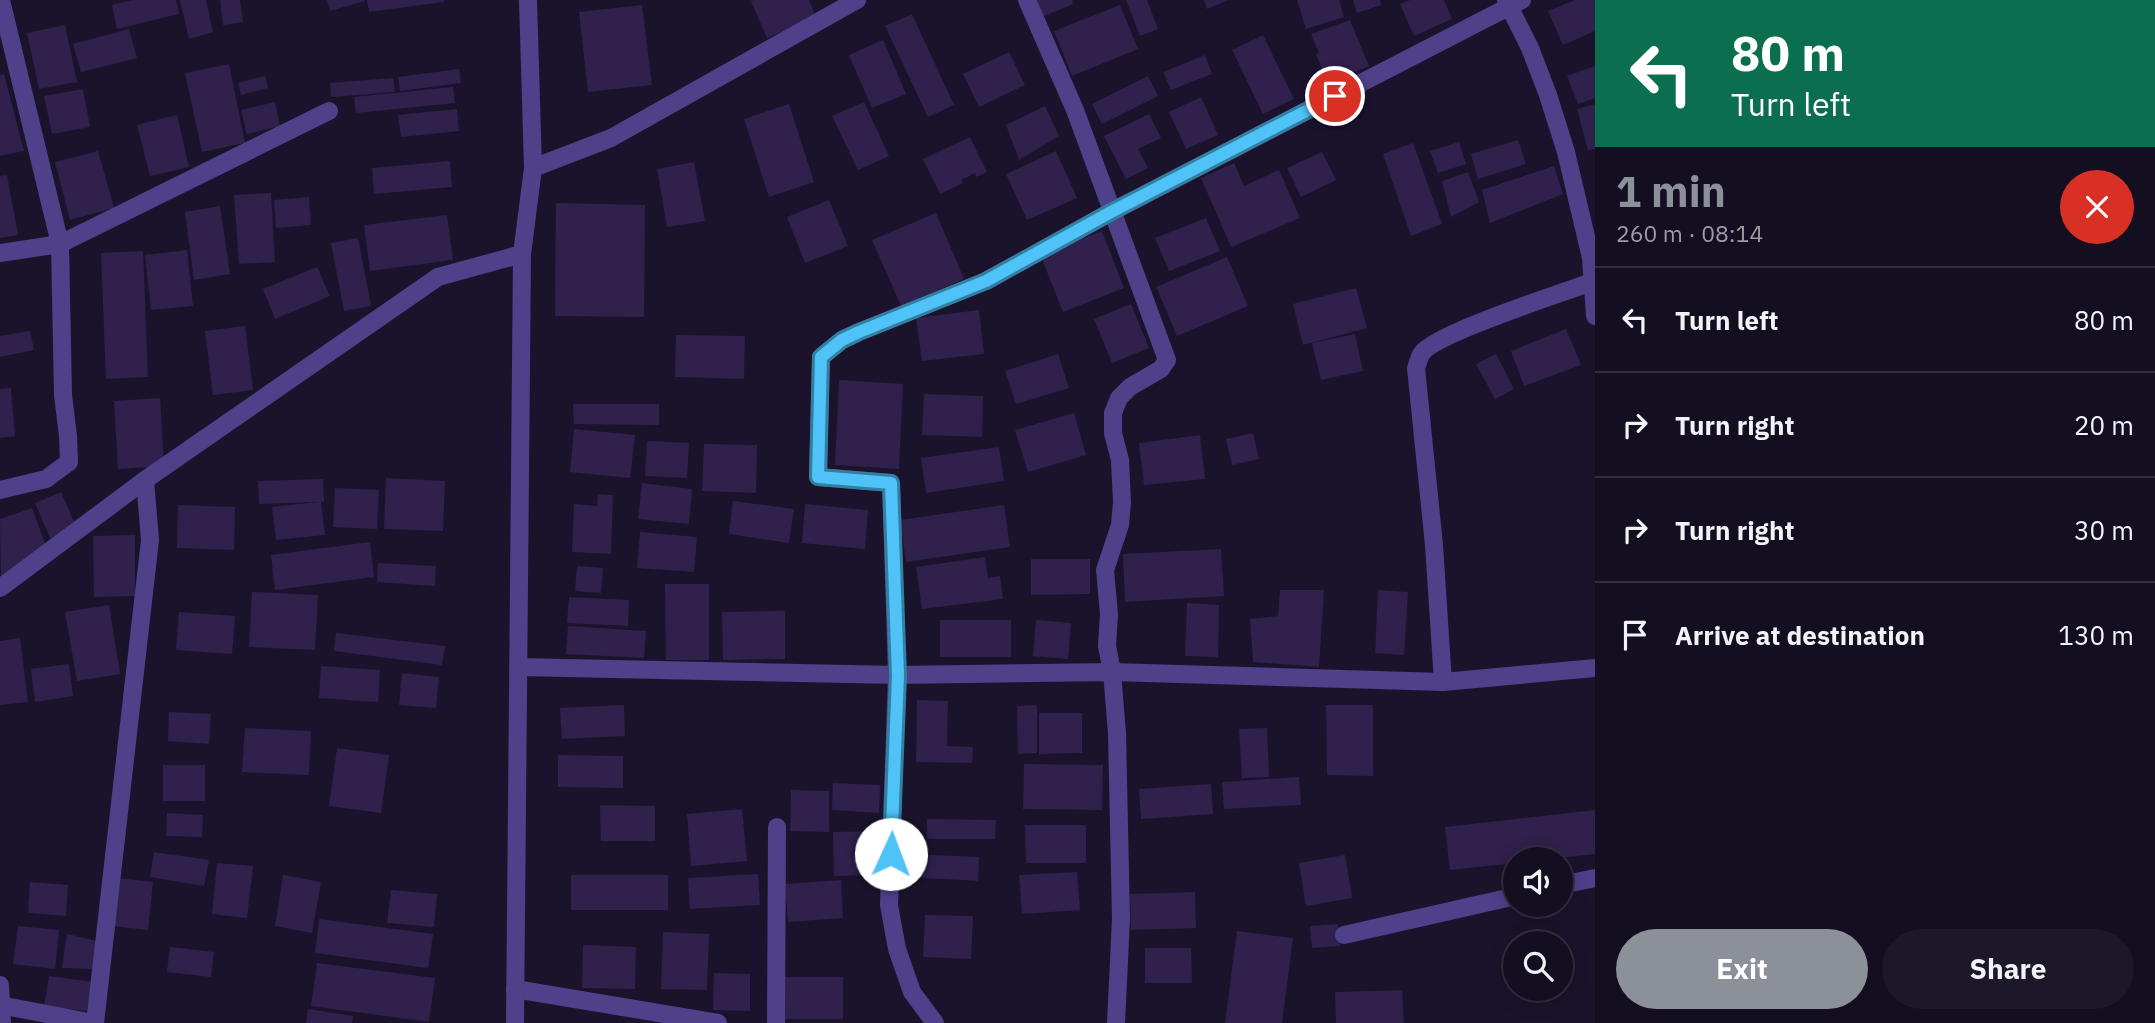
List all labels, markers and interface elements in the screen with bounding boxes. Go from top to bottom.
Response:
text: 80 m [1731,21,1845,84]
icon: left [1616,28,1707,119]
pin [1305,66,1365,126]
icon: arrive [1316,77,1354,115]
text: Turn left [1731,83,1851,125]
text: 1 min [1616,164,1726,219]
button: close [2060,170,2134,244]
text: 260 m · 08:14 [1616,218,1763,248]
icon: left [1616,301,1654,339]
text: Turn left [1675,303,1778,337]
text: 80 m [2074,303,2134,337]
icon: right [1616,406,1654,444]
text: Turn right [1675,408,1794,442]
text: 20 m [2074,408,2134,442]
icon: right [1616,511,1654,549]
text: Turn right [1675,513,1794,547]
text: 30 m [2074,513,2134,547]
icon: arrive [1616,616,1654,654]
text: Arrive at destination [1675,618,1925,652]
text: 130 m [2058,618,2134,652]
position arrow [854,817,928,891]
map controls [1503,847,1573,1001]
button: sound [1503,847,1573,917]
button: Exit [1616,929,1868,1009]
button: Share [1882,929,2134,1009]
button: search [1503,931,1573,1001]

